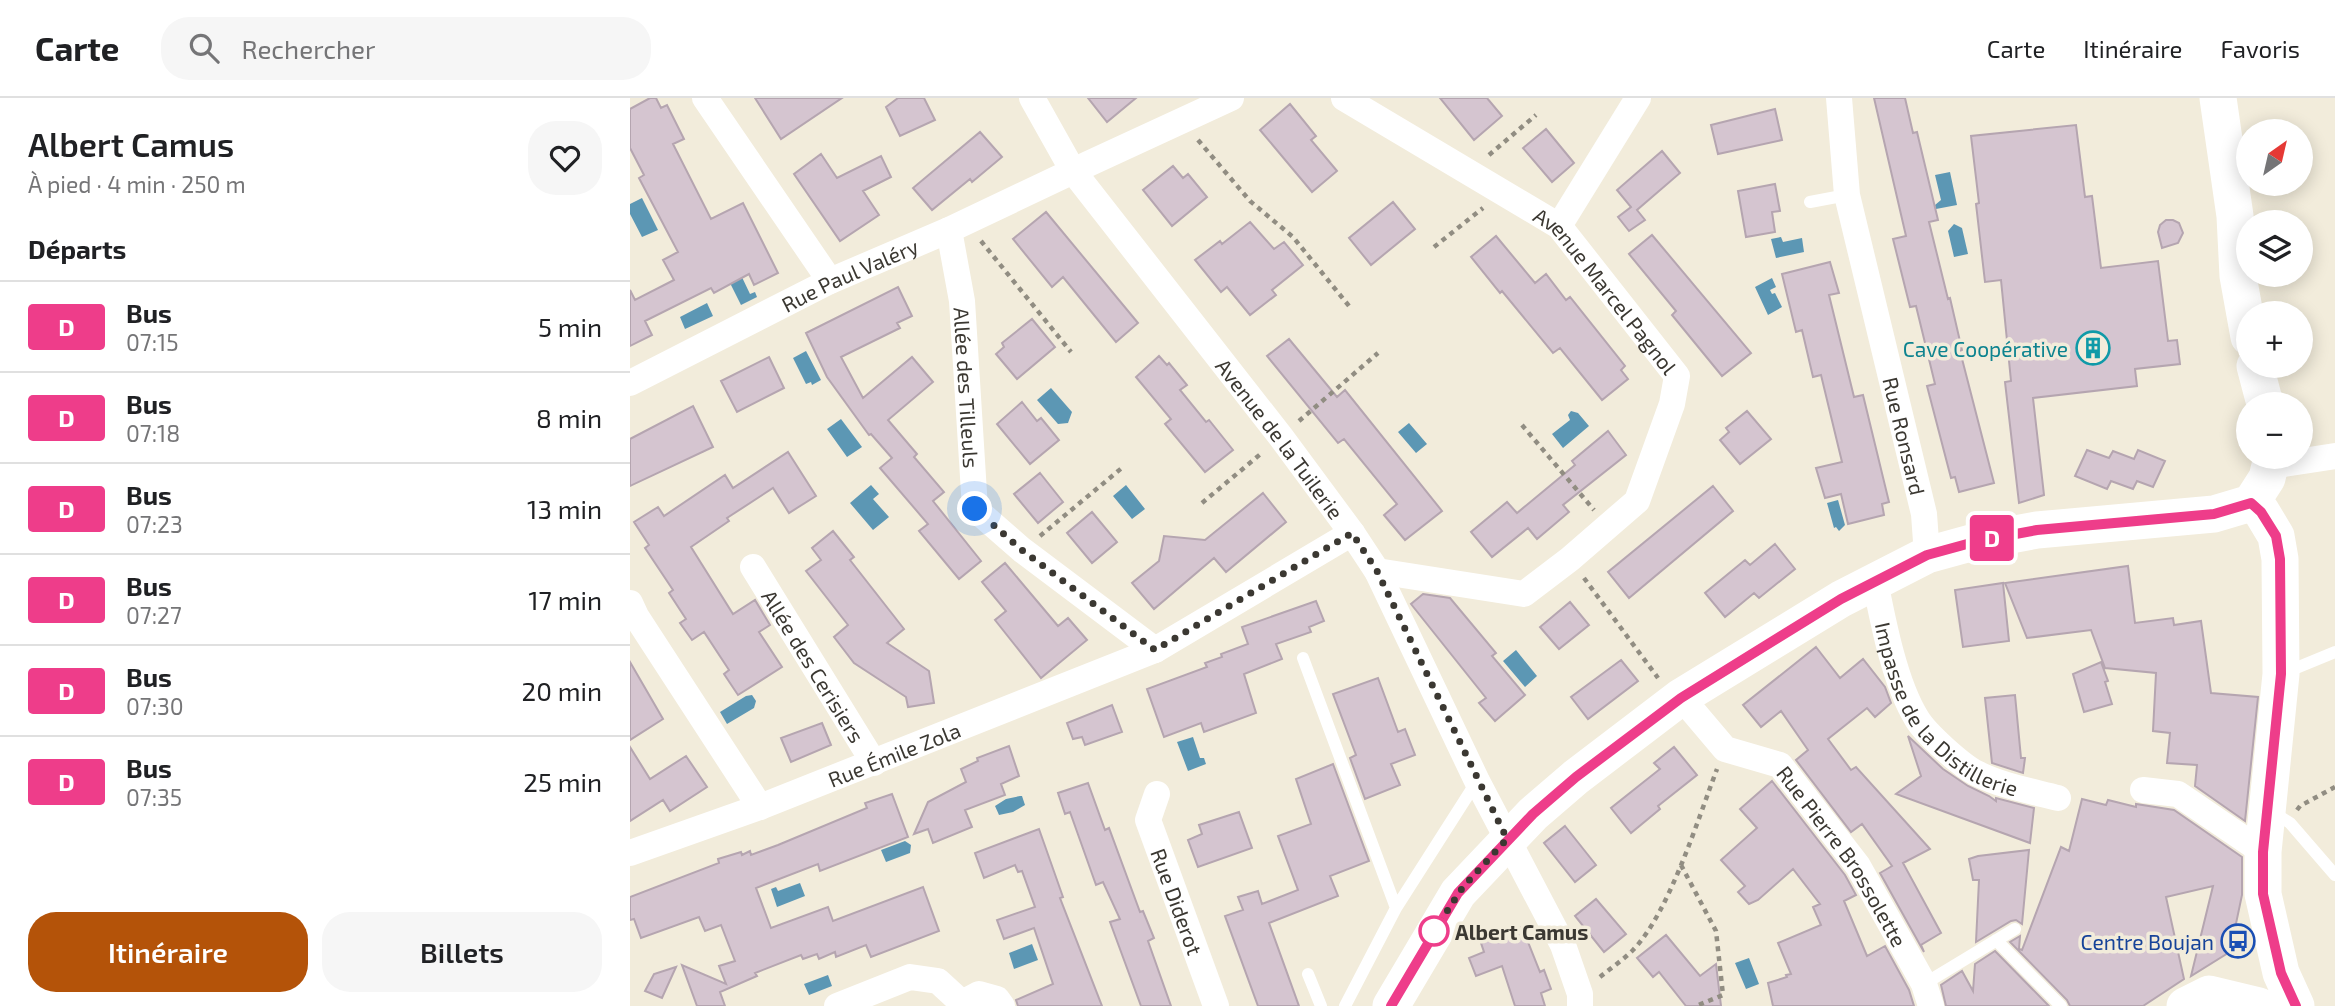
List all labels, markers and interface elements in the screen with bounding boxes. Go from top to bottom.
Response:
search box [161,17,651,80]
text: Carte [35,28,119,68]
icon: search [185,29,223,67]
text: Rechercher [241,33,375,64]
text: Carte [1987,34,2045,63]
text: Itinéraire [2083,34,2182,63]
text: Favoris [2220,34,2300,63]
north arrow [2236,119,2314,196]
map controls [2236,119,2313,469]
button: heart [528,121,602,195]
text: Albert Camus [28,124,234,164]
text: À pied · 4 min · 250 m [28,170,246,198]
street label: Avenue Marcel Pagnol [1530,202,1683,379]
button: layers [2236,210,2313,287]
street label: Rue Paul Valéry [777,232,922,316]
text: Départs [28,233,126,264]
text: Bus [126,297,172,328]
button: + [2236,301,2313,378]
street label: Allée des Tilleuls [950,306,985,469]
text: 5 min [538,311,602,342]
text: D [58,312,75,341]
text: 07:15 [126,328,179,356]
building icon: Cave Coopérative [2074,329,2112,367]
place label: Cave Coopérative [1903,336,2068,361]
street label: Avenue de la Tuilerie [1211,353,1349,523]
street label: Rue Ronsard [1879,374,1931,497]
text: Bus [126,388,172,419]
button: − [2236,392,2313,469]
text: 8 min [536,402,602,433]
text: D [58,403,75,432]
text: 07:18 [126,419,180,447]
text: Bus [126,479,172,510]
your location [957,491,992,526]
text: 13 min [527,493,602,524]
text: D [58,494,75,523]
text: 07:23 [126,510,183,538]
line badge: D [1969,515,2015,561]
text: D [1984,523,2000,552]
text: Bus [126,570,172,601]
text: 17 min [528,584,602,615]
text: D [58,585,75,614]
street label: Allée des Cerisiers [757,585,870,747]
text: 07:27 [126,601,182,629]
street label: Impasse de la Distillerie [1871,620,2021,800]
text: Bus [126,661,172,692]
text: 20 min [522,675,602,706]
text: D [58,676,75,705]
text: 07:30 [126,692,184,720]
street label: Rue Émile Zola [824,716,964,791]
text: Bus [126,752,172,783]
street label: Rue Pierre Brossolette [1772,760,1913,950]
text: 25 min [523,766,602,797]
text: D [58,767,75,796]
text: 07:35 [126,783,182,811]
street label: Rue Diderot [1147,845,1209,958]
button: Itinéraire [28,912,308,992]
button: Billets [322,912,602,992]
marker: Albert Camus [1419,916,1449,946]
place label: Albert Camus [1455,919,1588,944]
bus stop icon: Centre Boujan [2219,922,2257,960]
place label: Centre Boujan [2081,929,2214,955]

